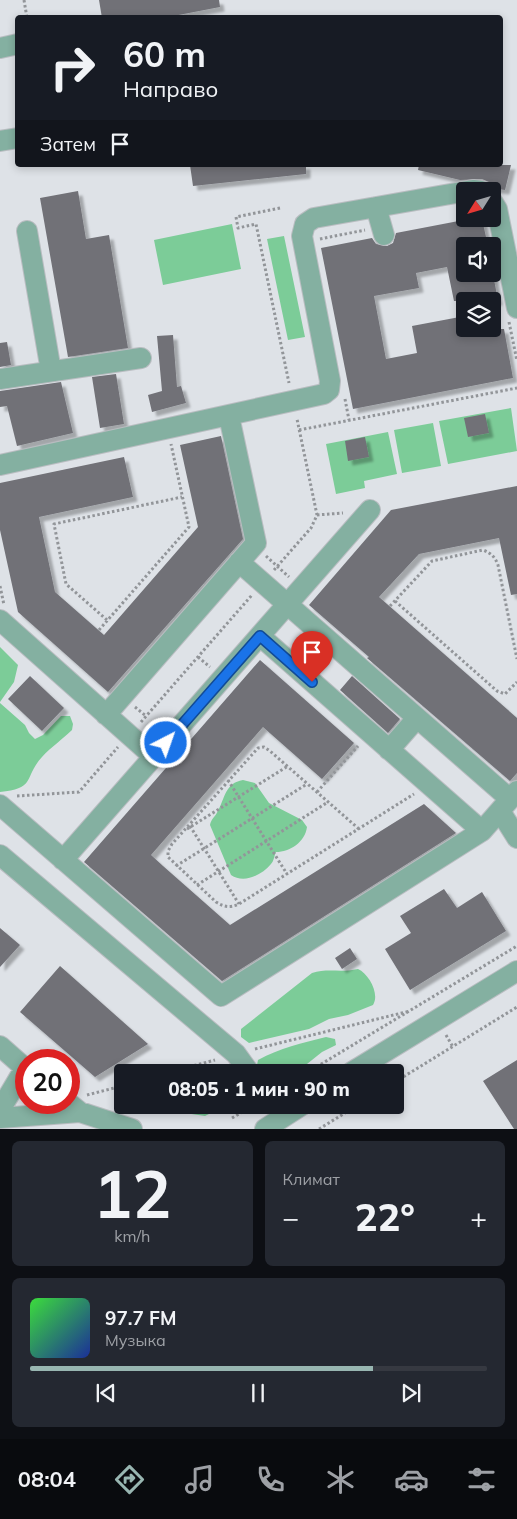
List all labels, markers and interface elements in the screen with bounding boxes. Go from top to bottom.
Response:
text: 60 m [123,32,206,76]
icon: right [40,35,105,100]
text: Направо [123,75,218,103]
icon: arrive [106,130,134,158]
text: Затем [40,132,96,156]
north arrow [456,182,501,228]
map controls [456,182,501,337]
button: sound [456,237,501,282]
button: layers [456,292,501,337]
pin [291,631,333,682]
icon: arrive [298,638,326,666]
position arrow [139,716,191,768]
speed limit sign: 20 [15,1049,80,1114]
text: 08:05 · 1 мин · 90 m [168,1077,350,1101]
text: 12 [93,1153,171,1234]
text: Климат [283,1169,340,1189]
text: 22° [355,1193,415,1241]
text: − [283,1200,299,1235]
text: + [470,1200,487,1235]
text: km/h [114,1226,150,1246]
text: 97.7 FM [105,1306,177,1330]
text: Музыка [105,1330,166,1350]
icon: previous [92,1379,120,1407]
icon: pause [244,1379,272,1407]
icon: next [397,1379,425,1407]
icon: directions [112,1462,147,1497]
icon: music [182,1462,217,1497]
icon: phone [253,1462,288,1497]
icon: climate [323,1462,358,1497]
icon: car [394,1462,429,1497]
icon: filters [464,1462,499,1497]
text: 08:04 [18,1465,76,1493]

